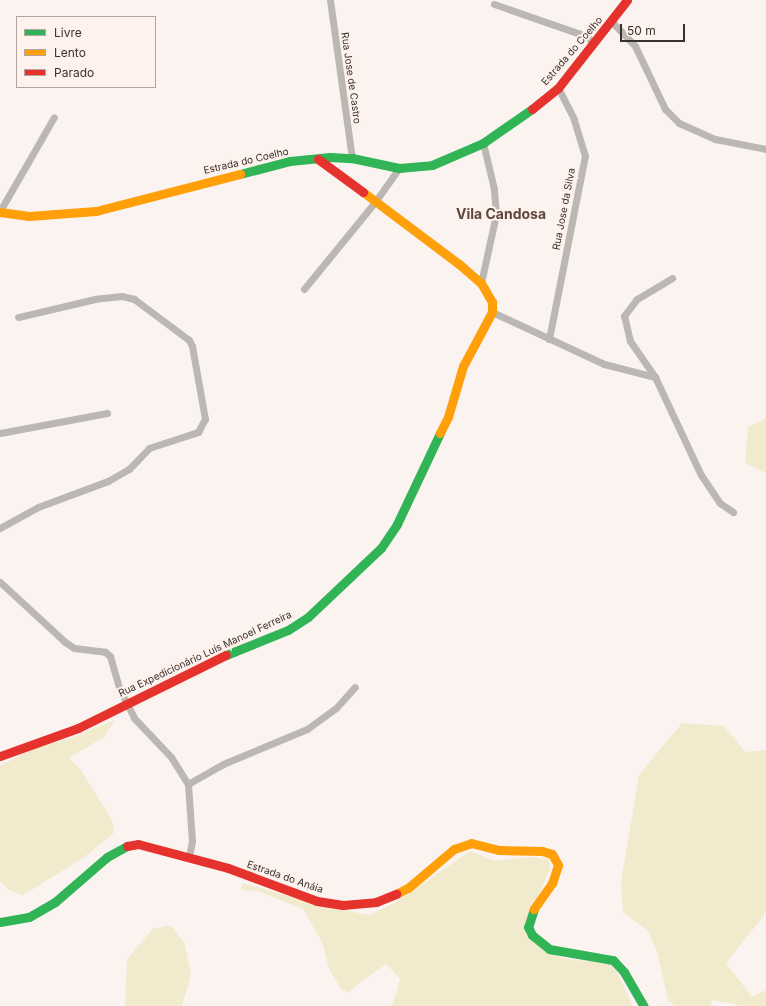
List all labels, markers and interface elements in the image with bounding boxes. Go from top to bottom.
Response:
street label: Estrada do Coelho [539,14,605,88]
legend [16,16,156,88]
scale bar [622,16,687,42]
text: 50 m [627,23,656,38]
text: Livre [54,25,82,40]
street label: Rua Jose de Castro [339,31,363,125]
text: Lento [54,45,86,60]
text: Parado [54,65,94,80]
street label: Estrada do Coelho [202,145,290,177]
street label: Rua Jose da Silva [550,167,578,251]
district label: Vila Candosa [456,206,546,222]
street label: Rua Expedicionário Luís Manoel Ferreira [116,608,294,700]
street label: Estrada do Anáia [245,858,325,896]

